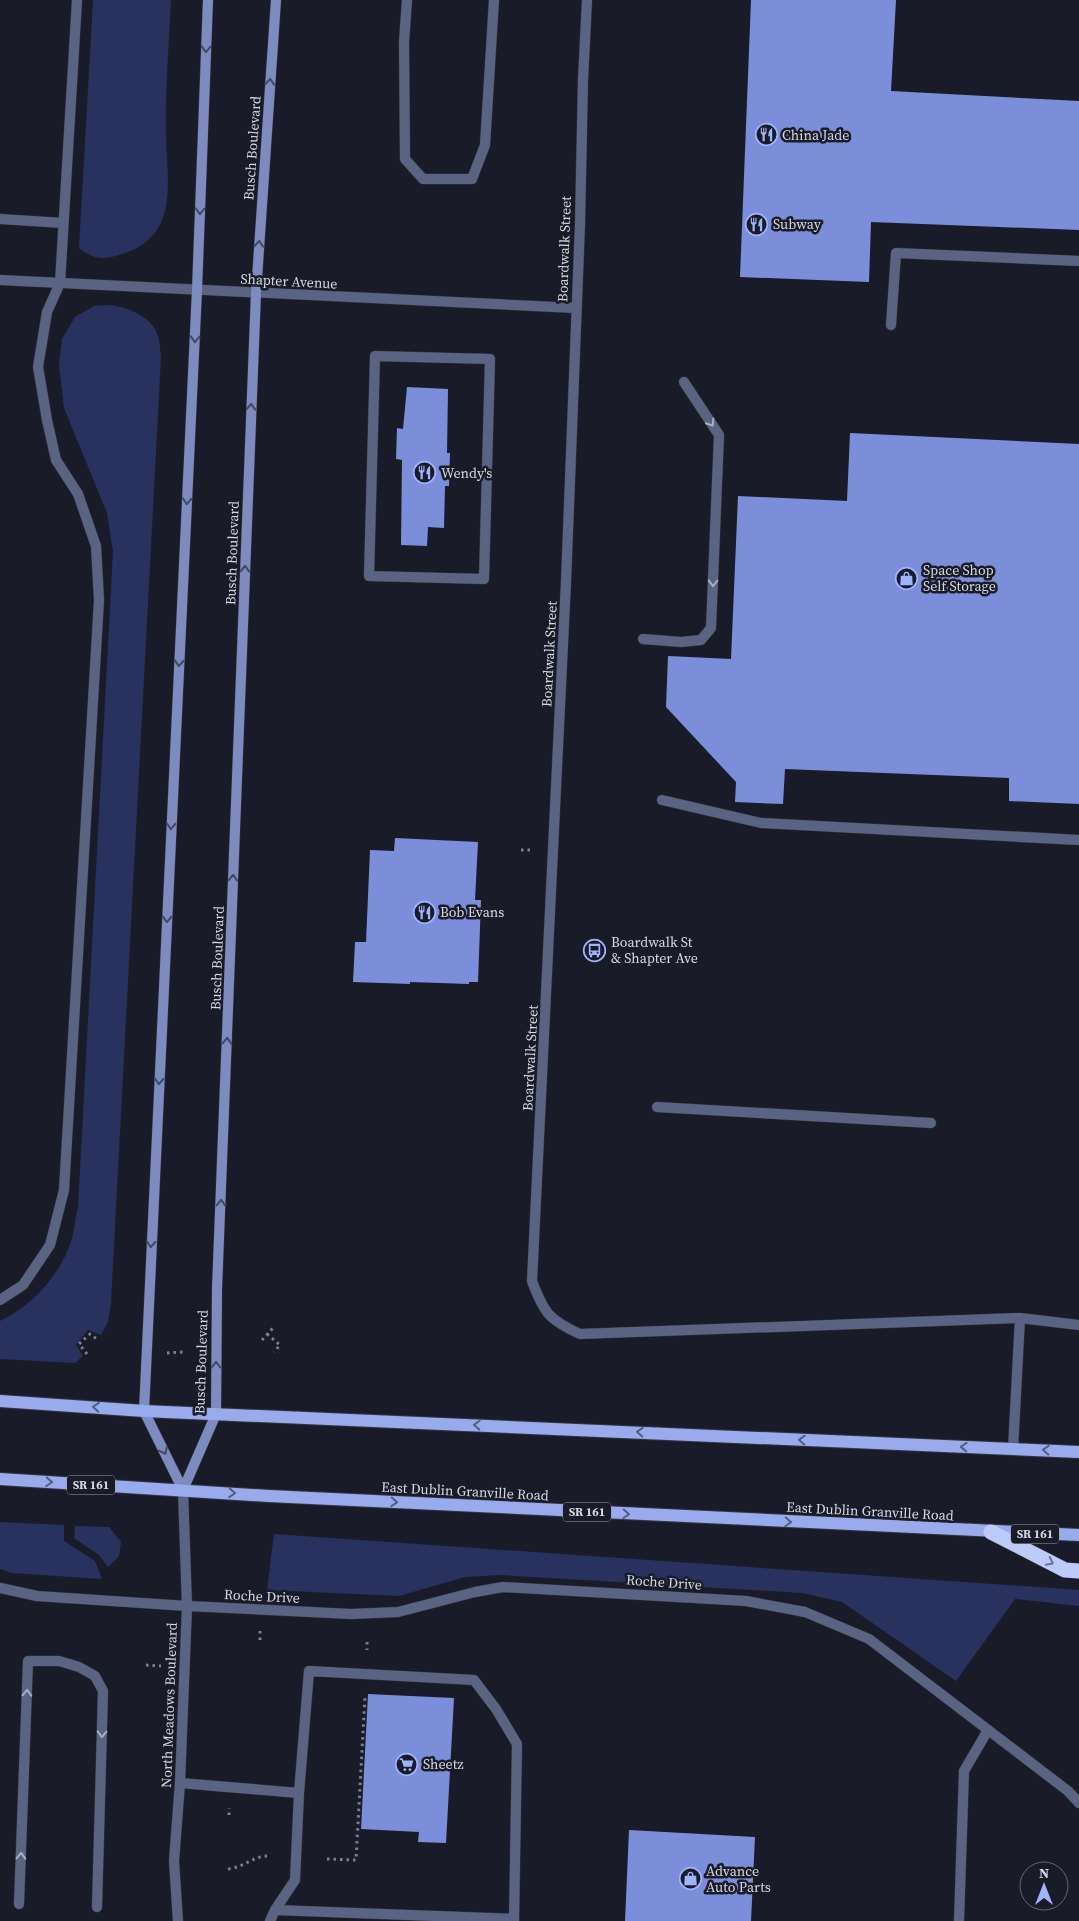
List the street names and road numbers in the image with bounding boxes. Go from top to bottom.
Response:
street label: Busch Boulevard [238,95,266,201]
street label: Boardwalk Street [552,195,576,302]
street label: Shapter Avenue [240,268,338,294]
street label: Busch Boulevard [220,500,244,606]
street label: Boardwalk Street [536,600,562,707]
street label: Busch Boulevard [205,905,229,1011]
street label: Boardwalk Street [517,1004,543,1111]
street label: Busch Boulevard [189,1309,213,1415]
road number: SR 161 [67,1476,115,1494]
street label: East Dublin Granville Road [381,1477,549,1505]
street label: East Dublin Granville Road [786,1497,954,1525]
road number: SR 161 [563,1502,611,1521]
road number: SR 161 [1011,1525,1059,1544]
street label: Roche Drive [625,1569,703,1595]
street label: Roche Drive [224,1584,300,1608]
street label: North Meadows Boulevard [156,1622,182,1788]

